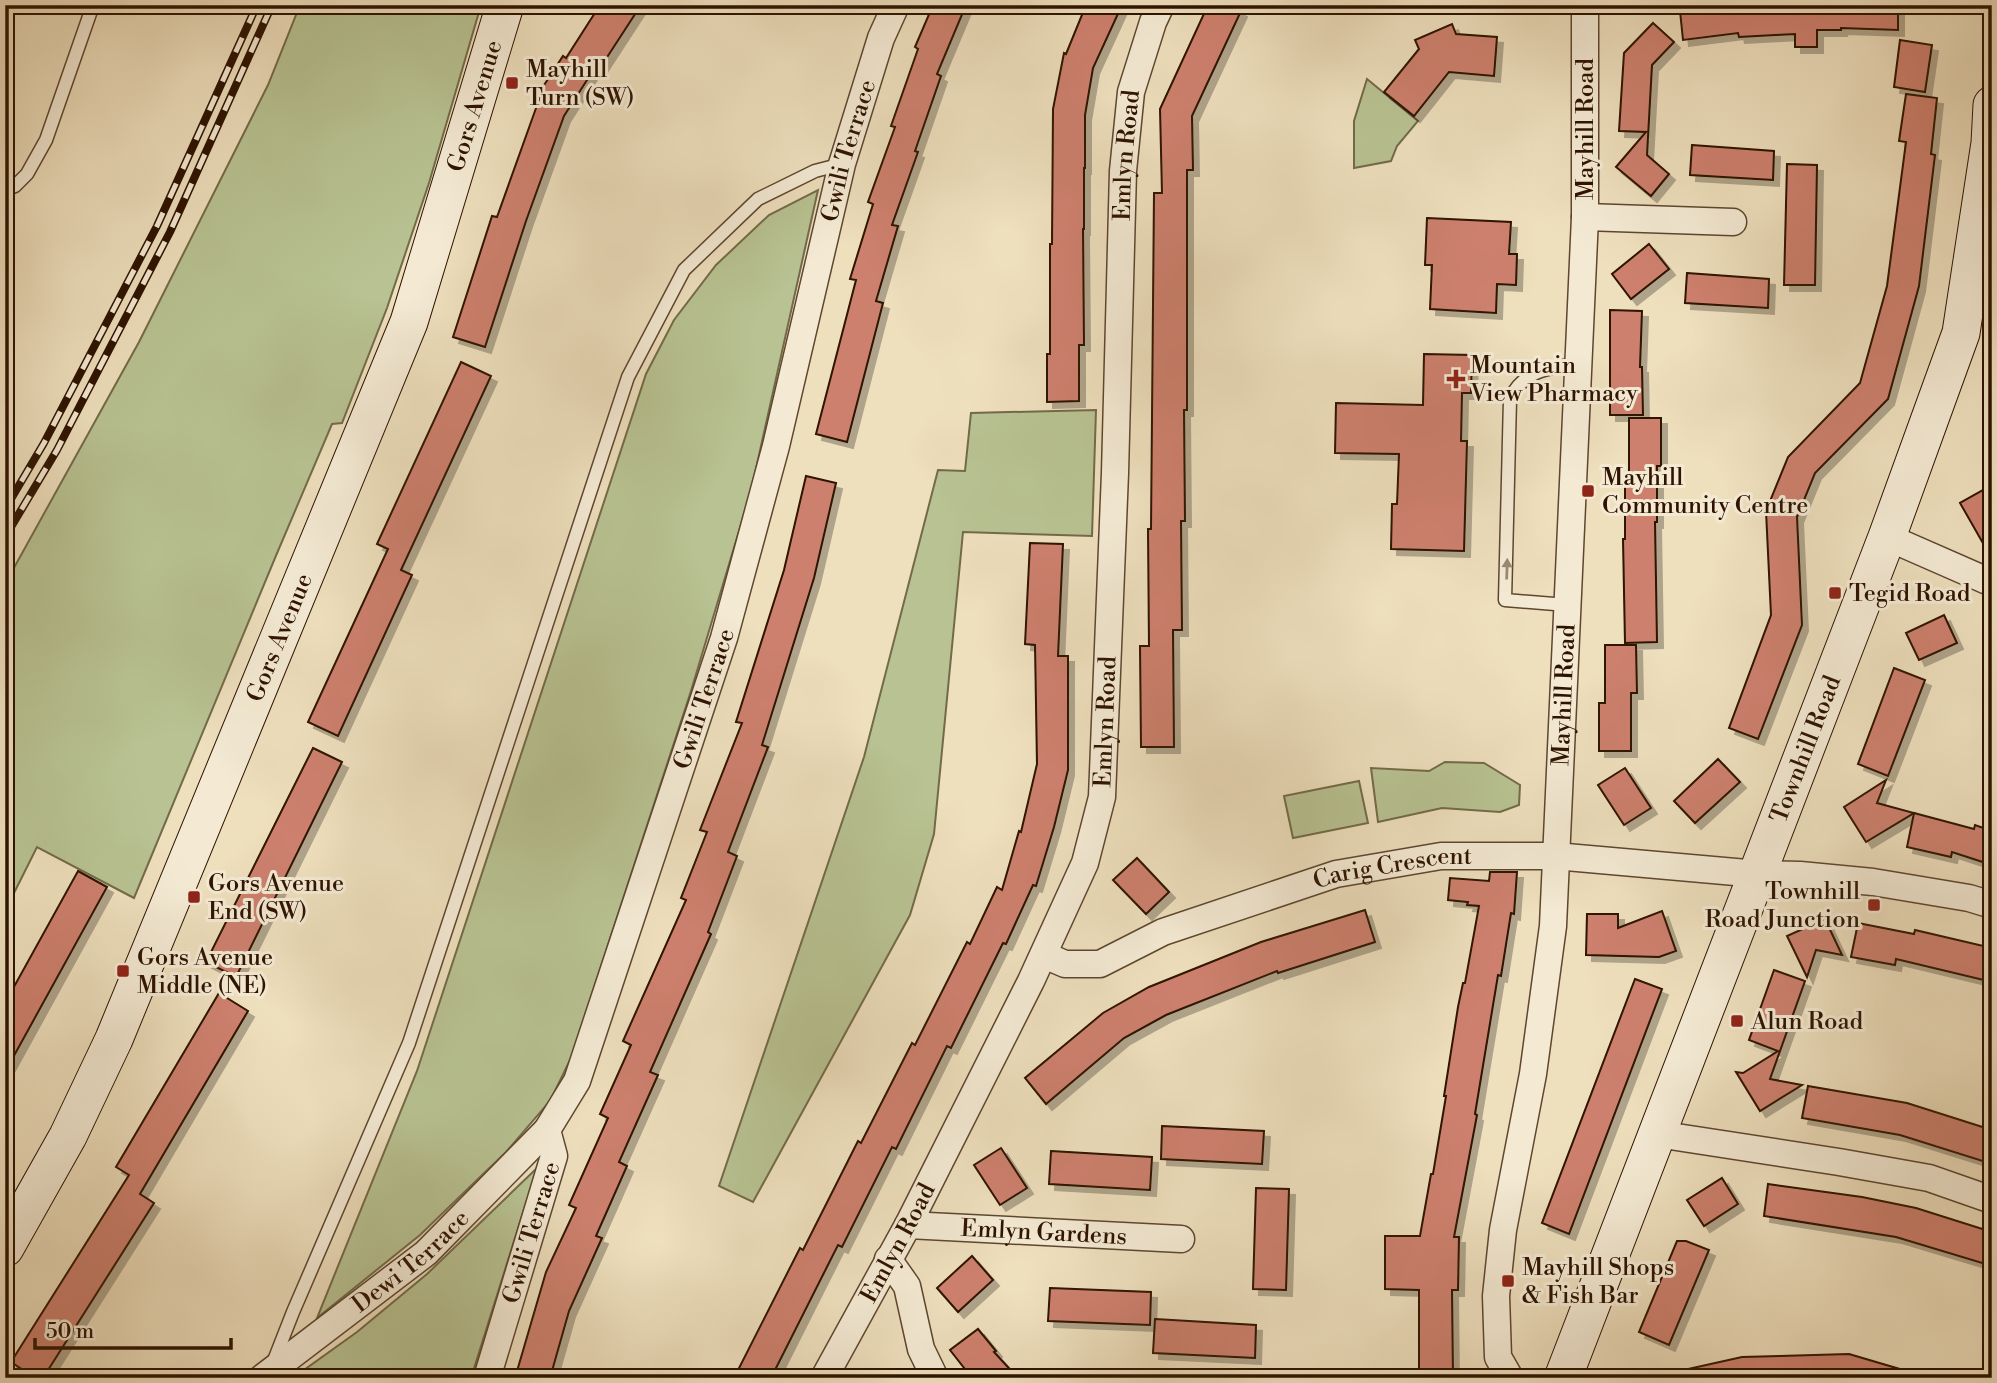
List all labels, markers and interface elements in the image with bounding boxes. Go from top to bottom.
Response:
street label: Gors Avenue [441,37,510,176]
place label: Mayhill Turn (SW) [526,55,634,113]
street label: Mayhill Road [1571,58,1601,200]
marker: Mayhill Turn (SW) [504,75,520,91]
street label: Gwili Terrace [815,76,883,225]
street label: Emlyn Road [1108,88,1147,221]
place label: Mountain View Pharmacy [1469,351,1638,409]
marker: Mountain View Pharmacy [1448,371,1464,387]
place label: Mayhill Community Centre [1602,463,1808,521]
marker: Mayhill Community Centre [1580,483,1596,499]
one-way arrow [1501,558,1513,580]
street label: Gors Avenue [240,569,320,707]
place label: Tegid Road [1849,579,1971,609]
marker: Tegid Road [1827,585,1843,601]
street label: Mayhill Road [1546,623,1583,767]
street label: Gwili Terrace [667,625,742,773]
street label: Emlyn Road [1088,655,1124,788]
street label: Townhill Road [1764,671,1848,827]
street label: Carig Crescent [1309,842,1473,897]
place label: Gors Avenue End (SW) [208,869,344,927]
place label: Townhill Road Junction [1705,877,1860,935]
marker: Gors Avenue End (SW) [186,889,202,905]
marker: Townhill Road Junction [1866,897,1882,913]
place label: Gors Avenue Middle (NE) [137,943,273,1001]
marker: Gors Avenue Middle (NE) [115,963,131,979]
place label: Alun Road [1750,1007,1864,1037]
marker: Alun Road [1729,1013,1745,1029]
street label: Gwili Terrace [496,1158,567,1307]
street label: Emlyn Road [854,1178,943,1308]
street label: Dewi Terrace [346,1204,476,1320]
street label: Emlyn Gardens [960,1214,1128,1252]
place label: Mayhill Shops & Fish Bar [1522,1253,1674,1311]
marker: Mayhill Shops & Fish Bar [1500,1273,1516,1289]
scale bar [35,1306,231,1350]
text: 50 m [46,1319,94,1345]

